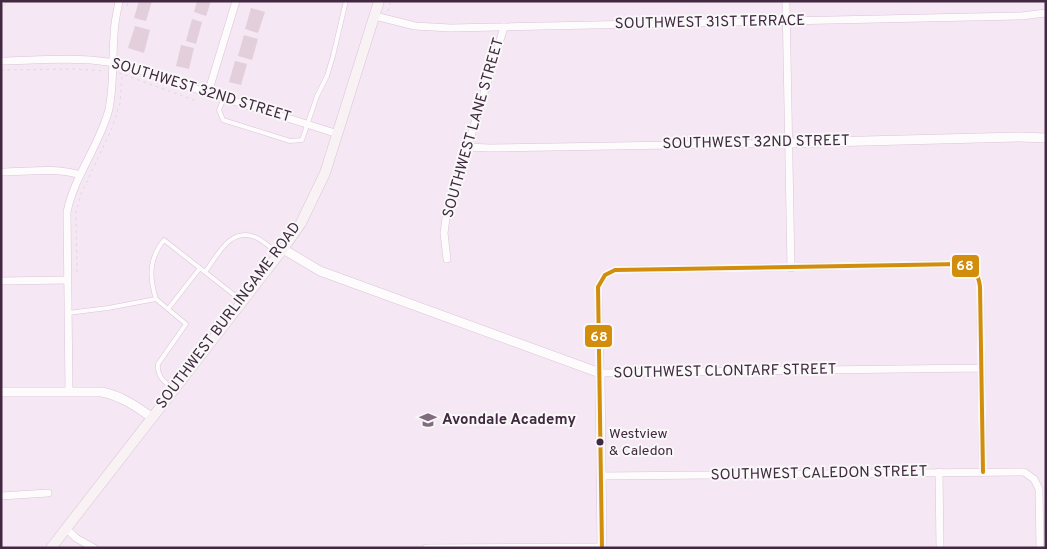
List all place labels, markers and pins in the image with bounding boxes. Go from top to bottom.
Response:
school or university icon: Avondale Academy [418,410,438,430]
place label: Avondale Academy [442,411,576,430]
place label: Westview & Caledon [609,426,673,460]
marker: Westview & Caledon [595,437,605,447]

